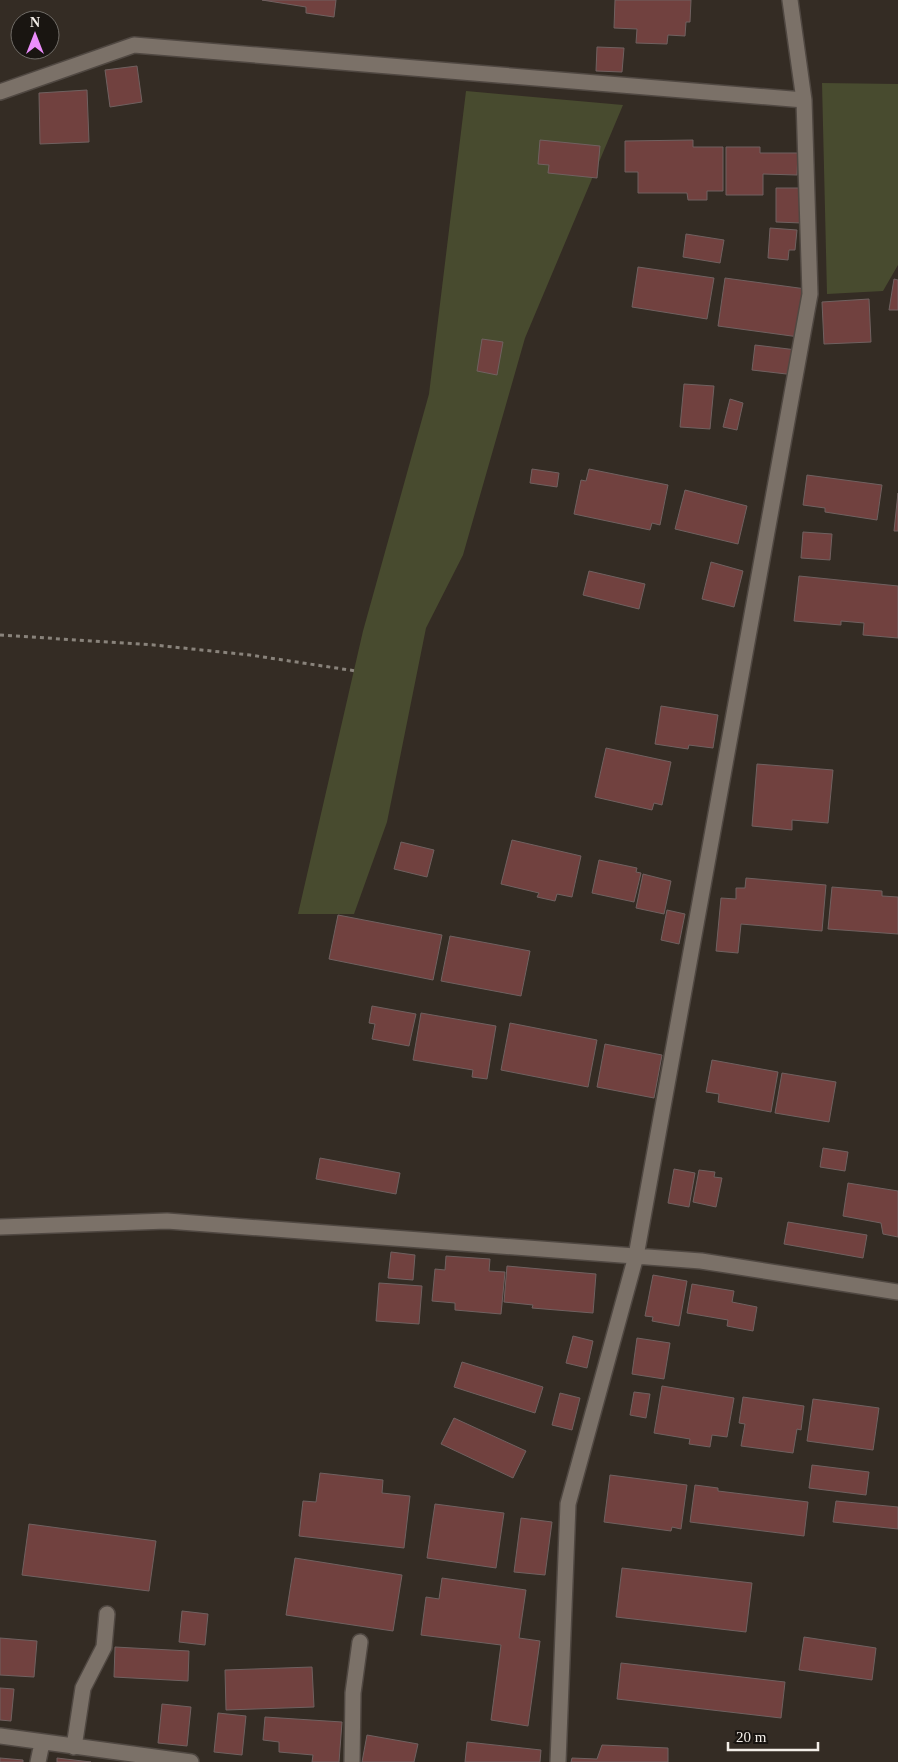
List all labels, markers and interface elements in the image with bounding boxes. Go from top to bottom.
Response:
north arrow [10,10,60,60]
text: N [30,15,40,30]
scale bar [728,1720,818,1752]
text: 20 m [736,1729,767,1745]

